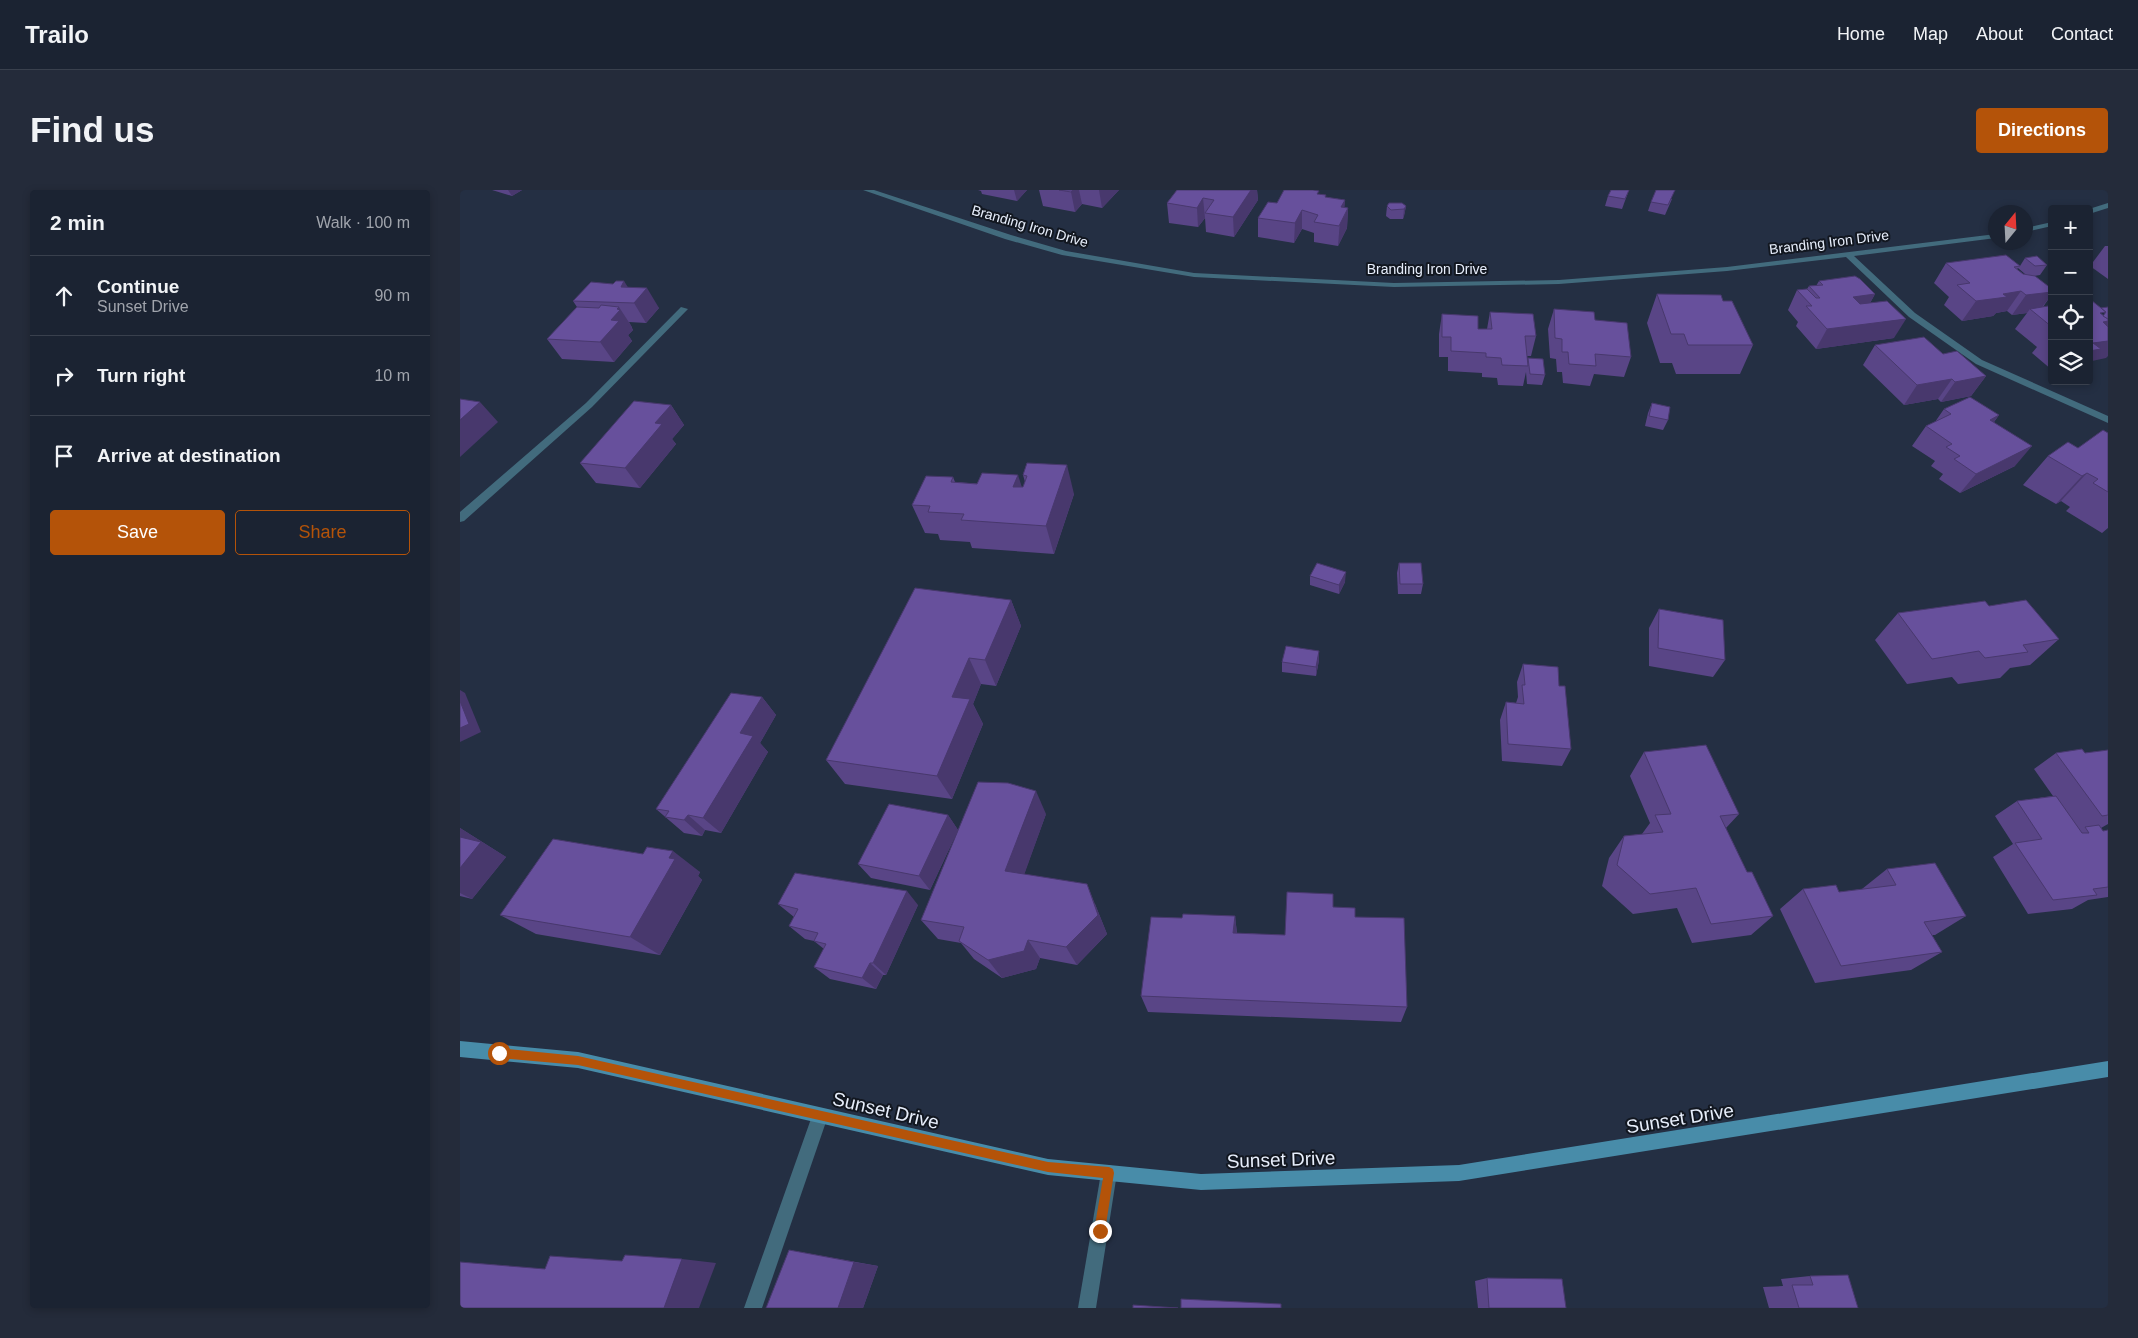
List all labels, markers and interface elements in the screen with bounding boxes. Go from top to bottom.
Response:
text: Trailo [25,21,89,48]
text: Home [1837,24,1885,44]
text: Map [1913,24,1948,44]
text: About [1976,24,2023,44]
text: Contact [2051,24,2113,44]
button: Directions [1976,108,2108,153]
text: Find us [30,110,154,149]
street label: Branding Iron Drive [970,202,1090,250]
north arrow [1988,205,2033,250]
map controls [2048,205,2093,385]
button: + [2048,205,2093,250]
text: 2 min [50,211,105,234]
text: Walk · 100 m [316,214,410,231]
street label: Branding Iron Drive [1768,227,1890,257]
button: − [2048,250,2093,295]
street label: Branding Iron Drive [1367,261,1488,277]
text: Continue [97,276,179,297]
icon: ahead [50,282,78,310]
text: 90 m [374,287,410,304]
button: locate [2048,295,2093,340]
text: Sunset Drive [97,298,189,315]
button: layers [2048,340,2093,385]
icon: right [50,362,78,390]
text: Turn right [97,365,185,386]
text: 10 m [374,367,410,384]
icon: arrive [50,442,78,470]
text: Arrive at destination [97,445,281,466]
button: Save [50,510,225,555]
button: Share [235,510,410,555]
route start [488,1042,511,1065]
street label: Sunset Drive [831,1088,941,1133]
street label: Sunset Drive [1625,1100,1735,1137]
street label: Sunset Drive [1226,1147,1336,1172]
route end [1089,1220,1112,1243]

